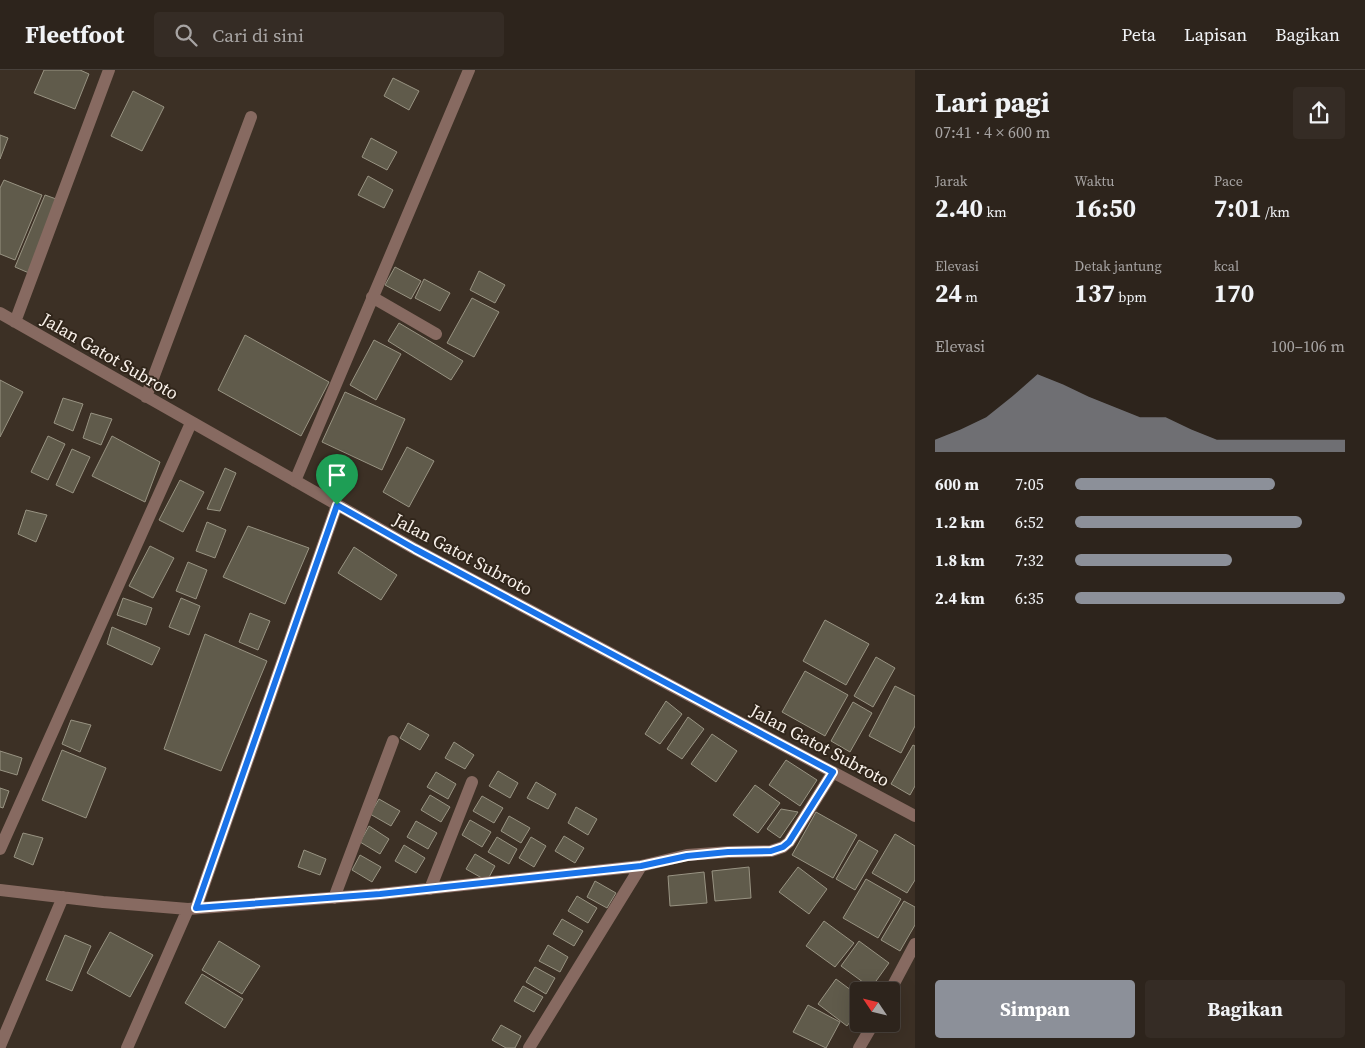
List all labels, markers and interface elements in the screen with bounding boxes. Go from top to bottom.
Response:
search box [154,12,504,57]
text: Fleetfoot [25,18,124,51]
icon: search [172,21,200,49]
text: Cari di sini [212,22,304,48]
text: Peta [1122,22,1156,47]
text: Lapisan [1184,22,1247,47]
text: Bagikan [1275,22,1340,47]
text: Lari pagi [935,83,1050,121]
button: share [1293,87,1345,139]
text: 07:41 · 4 × 600 m [935,121,1050,143]
text: Jarak [935,171,967,191]
text: Waktu [1074,171,1114,191]
text: Pace [1214,171,1243,191]
text: 2.40 [935,191,983,225]
text: 16:50 [1074,191,1136,225]
text: 7:01 [1214,191,1262,225]
text: km [983,202,1007,222]
text: /km [1262,202,1290,222]
text: Elevasi [935,256,979,276]
text: Detak jantung [1074,256,1162,276]
text: kcal [1214,256,1239,276]
text: 24 [935,276,962,310]
text: 137 [1074,276,1115,310]
text: 170 [1214,276,1254,310]
text: m [962,287,978,307]
text: bpm [1115,287,1147,307]
street label: Jalan Gatot Subroto [36,306,183,406]
text: Elevasi [935,335,985,357]
text: 100–106 m [1271,335,1345,357]
pin [316,454,358,505]
icon: arrive [323,461,351,489]
text: 600 m [935,473,979,495]
text: 7:05 [1015,473,1044,495]
street label: Jalan Gatot Subroto [388,506,537,601]
text: 1.2 km [935,511,985,533]
text: 6:52 [1015,511,1044,533]
text: 1.8 km [935,549,985,571]
text: 7:32 [1015,549,1044,571]
text: 2.4 km [935,587,985,609]
text: 6:35 [1015,587,1044,609]
street label: Jalan Gatot Subroto [745,697,894,792]
button: Simpan [935,980,1135,1038]
button: Bagikan [1145,980,1345,1038]
north arrow [850,982,900,1032]
map controls [850,982,900,1032]

